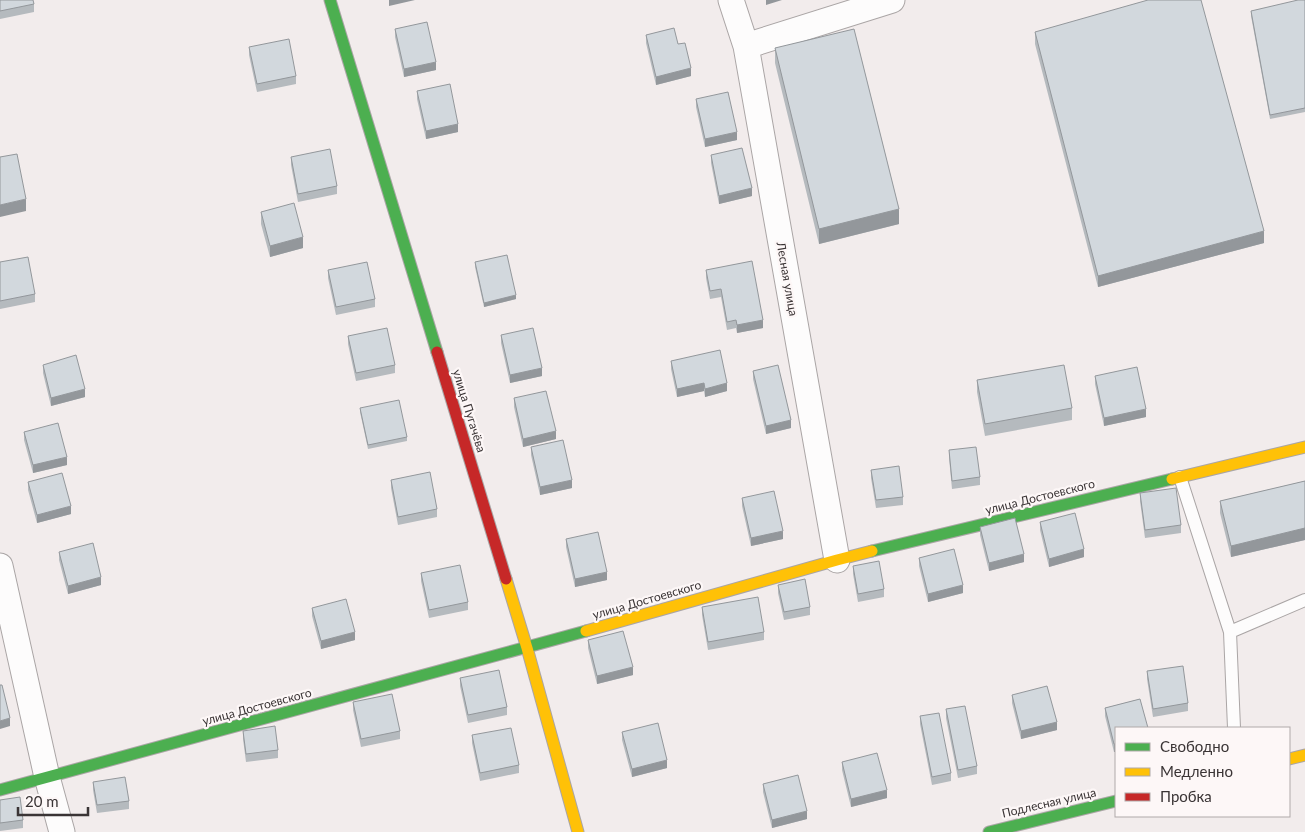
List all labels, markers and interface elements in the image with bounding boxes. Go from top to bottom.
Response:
street label: Лесная улица [773,240,801,317]
street label: улица Пугачёва [450,368,489,454]
street label: улица Достоевского [984,476,1096,517]
street label: улица Достоевского [591,577,703,622]
street label: улица Достоевского [201,685,313,728]
legend [1115,727,1290,817]
text: Свободно [1160,737,1229,755]
text: Медленно [1160,762,1233,780]
scale bar [18,784,88,816]
street label: Подлесная улица [1000,784,1097,821]
text: Пробка [1160,787,1212,805]
text: 20 m [25,792,59,810]

